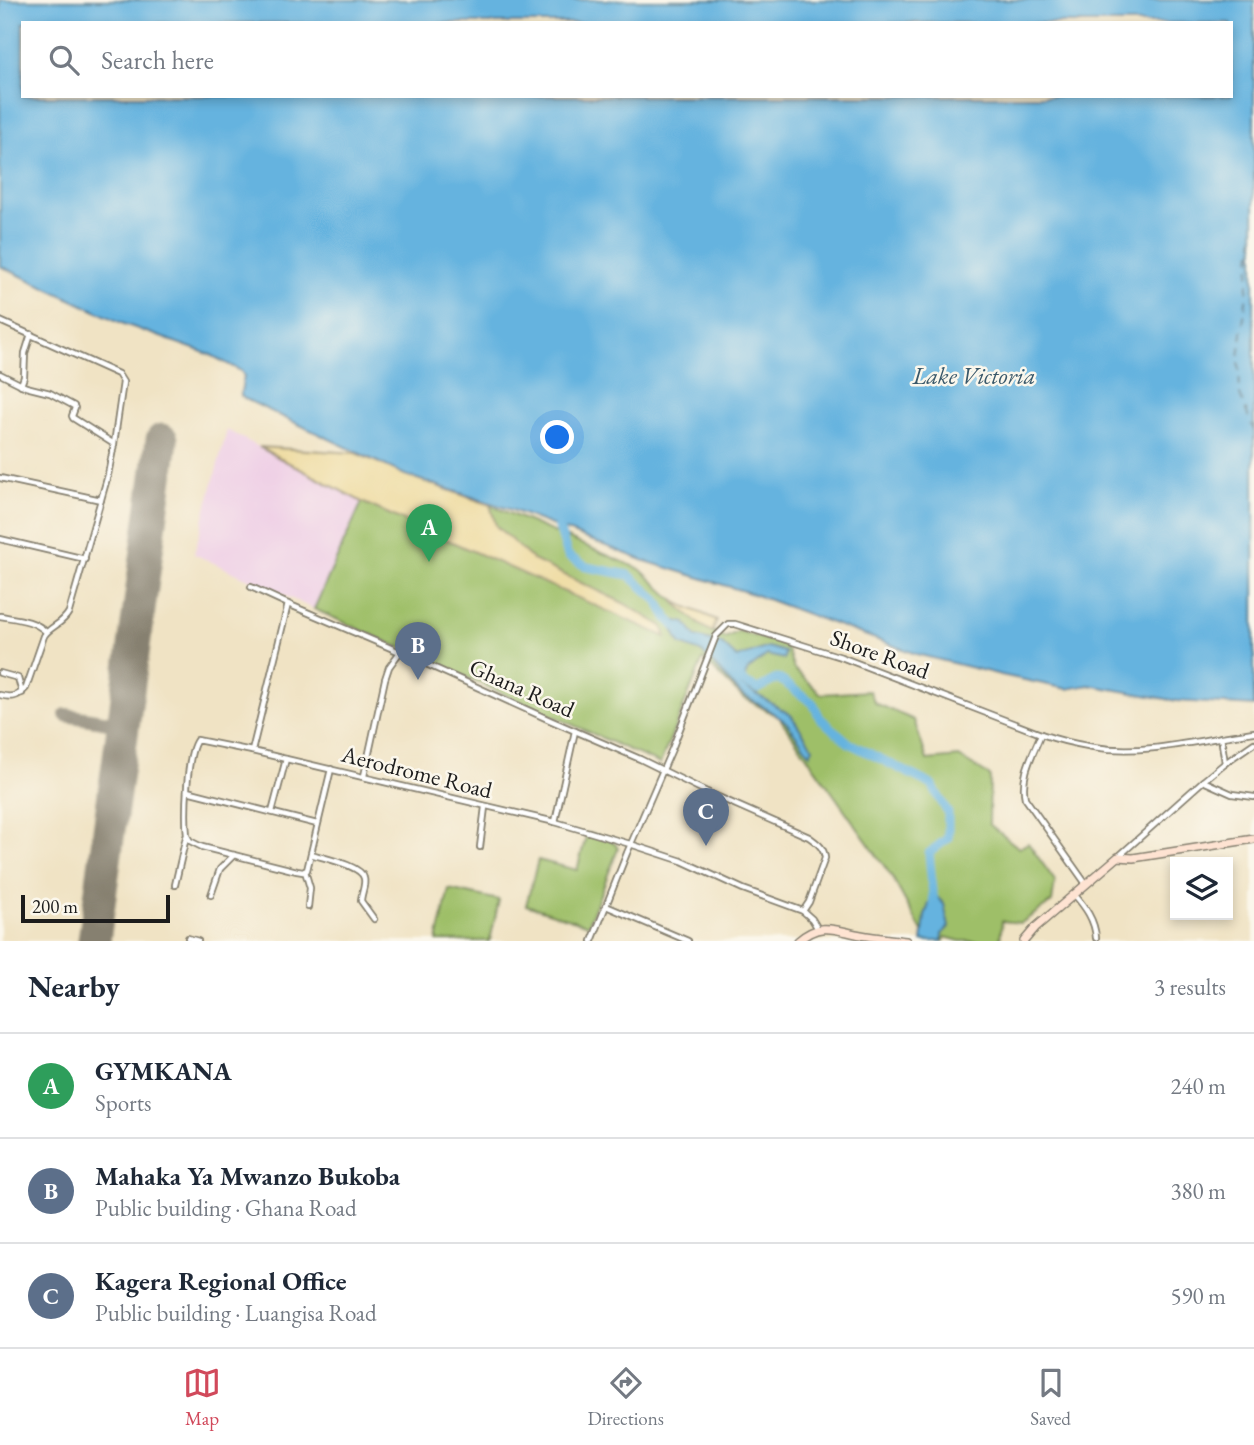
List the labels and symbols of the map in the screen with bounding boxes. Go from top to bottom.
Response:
water label: Lake Victoria [911,360,1036,391]
your location [540,420,574,454]
pin: A [406,504,452,562]
pin: B [395,622,441,680]
street label: Shore Road [826,622,934,686]
street label: Ghana Road [465,652,580,725]
street label: Aerodrome Road [338,739,496,805]
pin: C [683,788,729,846]
scale bar [21,892,170,924]

